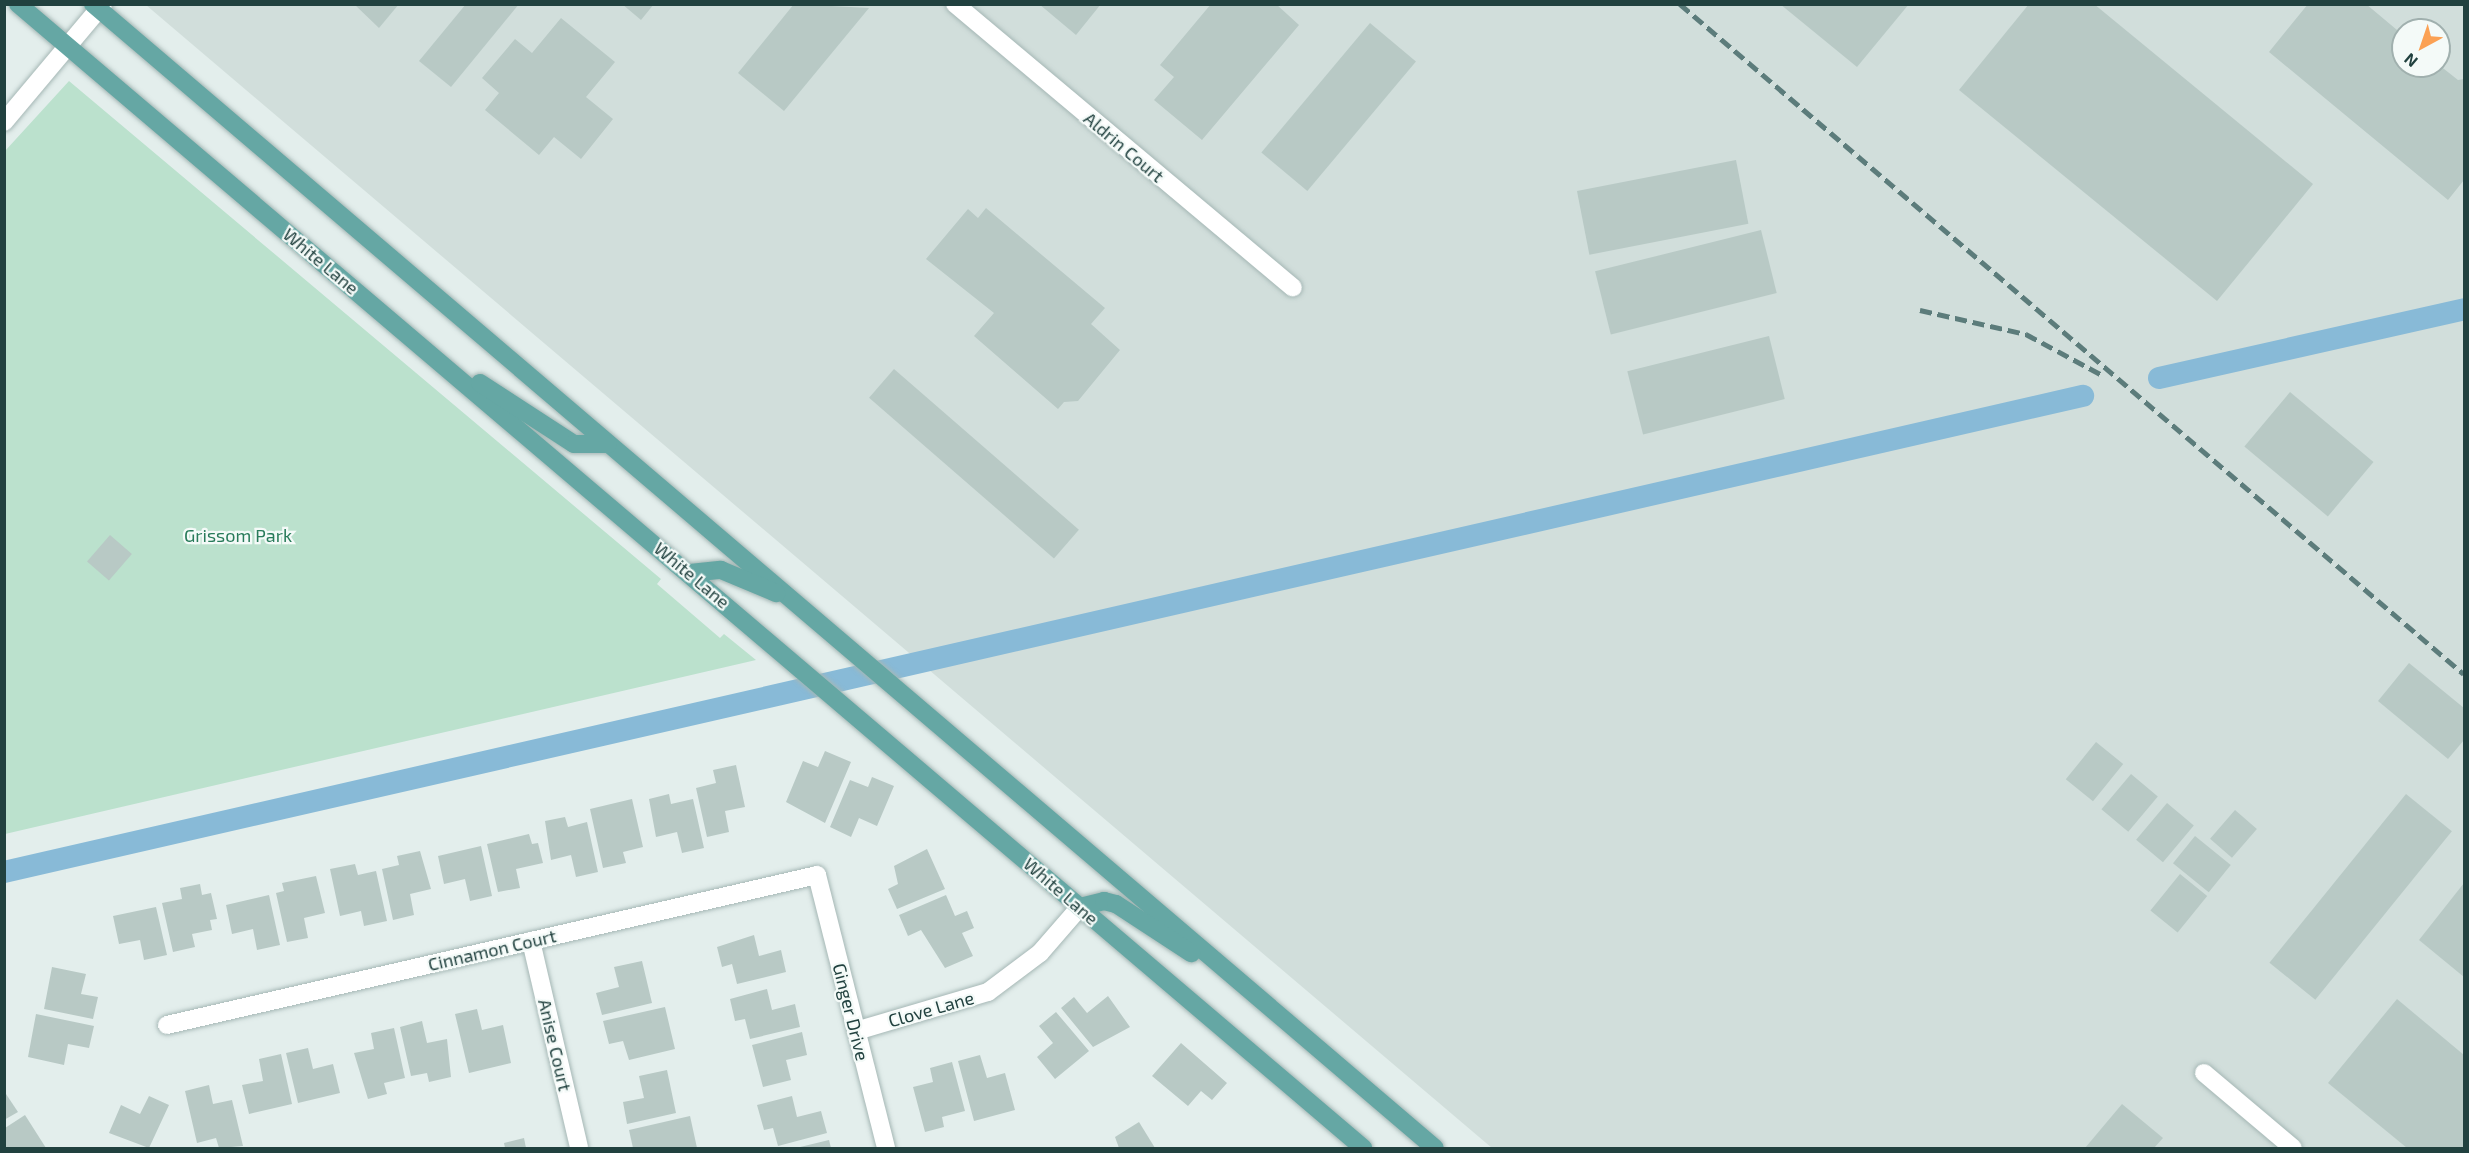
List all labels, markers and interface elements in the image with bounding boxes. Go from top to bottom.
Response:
north arrow [2391,18,2451,78]
text: N [2400,50,2421,72]
street label: Aldrin Court [1080,107,1168,187]
street label: White Lane [279,223,363,299]
park label: Grissom Park [184,524,292,546]
street label: White Lane [650,537,734,613]
street label: White Lane [1019,853,1103,929]
street label: Cinnamon Court [426,925,558,975]
street label: Ginger Drive [828,961,874,1063]
street label: Clove Lane [886,986,976,1032]
street label: Anise Court [534,997,576,1093]

